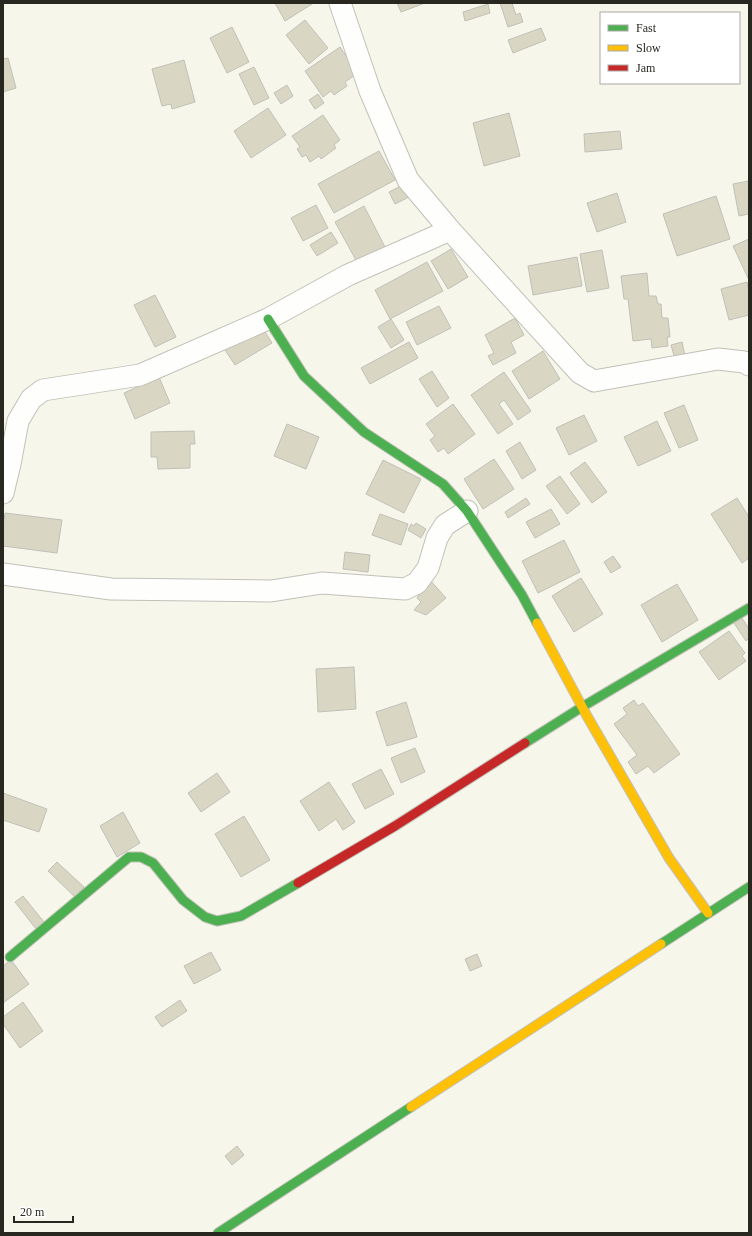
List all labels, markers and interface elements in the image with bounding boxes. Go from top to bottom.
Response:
legend [600,12,740,84]
text: Fast [636,21,657,35]
text: Slow [636,41,661,55]
text: Jam [636,61,656,75]
scale bar [14,1198,73,1224]
text: 20 m [20,1205,45,1219]

